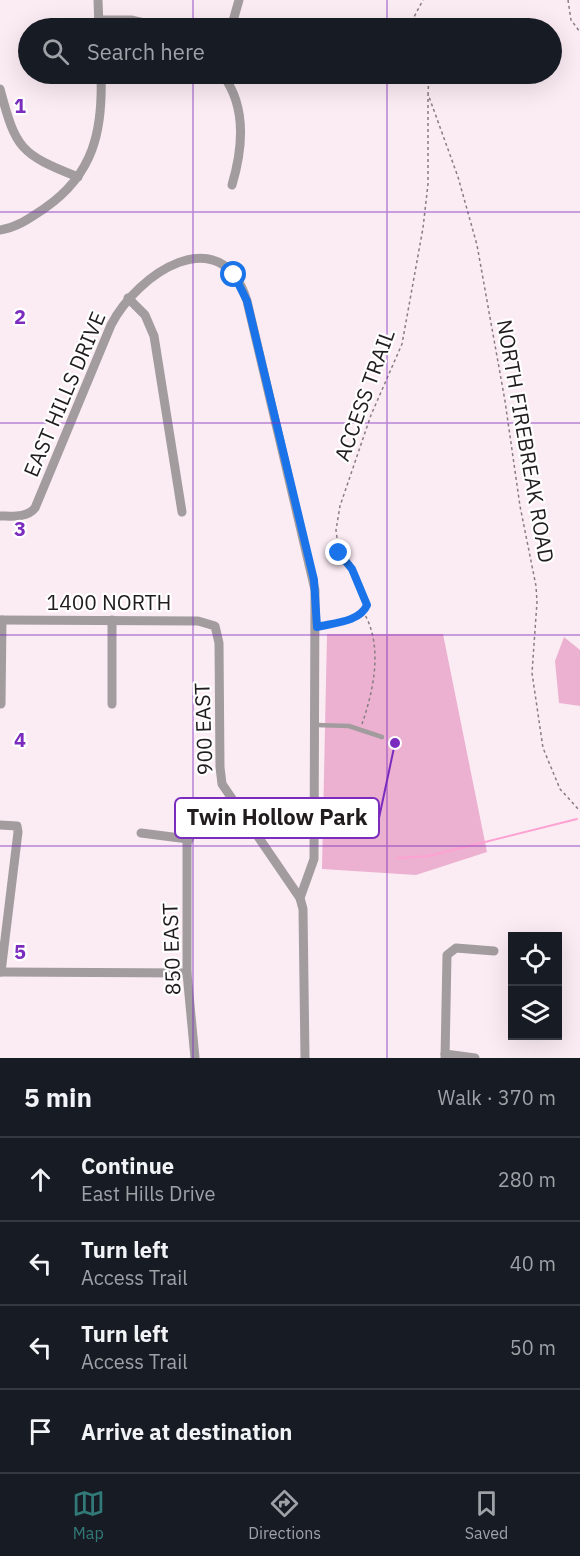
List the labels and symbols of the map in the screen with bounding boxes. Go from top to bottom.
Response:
text: 1 [14,92,26,119]
route start [220,261,246,287]
text: 2 [14,303,26,330]
street label: EAST HILLS DRIVE [17,307,111,481]
street label: NORTH FIREBREAK ROAD [491,317,561,565]
street label: ACCESS TRAIL [327,325,401,465]
text: 3 [14,515,26,542]
route end [325,539,351,565]
street label: 1400 NORTH [47,588,171,616]
street label: 900 EAST [187,682,219,776]
text: 4 [14,726,26,753]
callout: Twin Hollow Park [175,798,379,838]
text: Twin Hollow Park [187,802,368,831]
street label: 850 EAST [155,902,187,996]
text: 5 [14,938,26,965]

